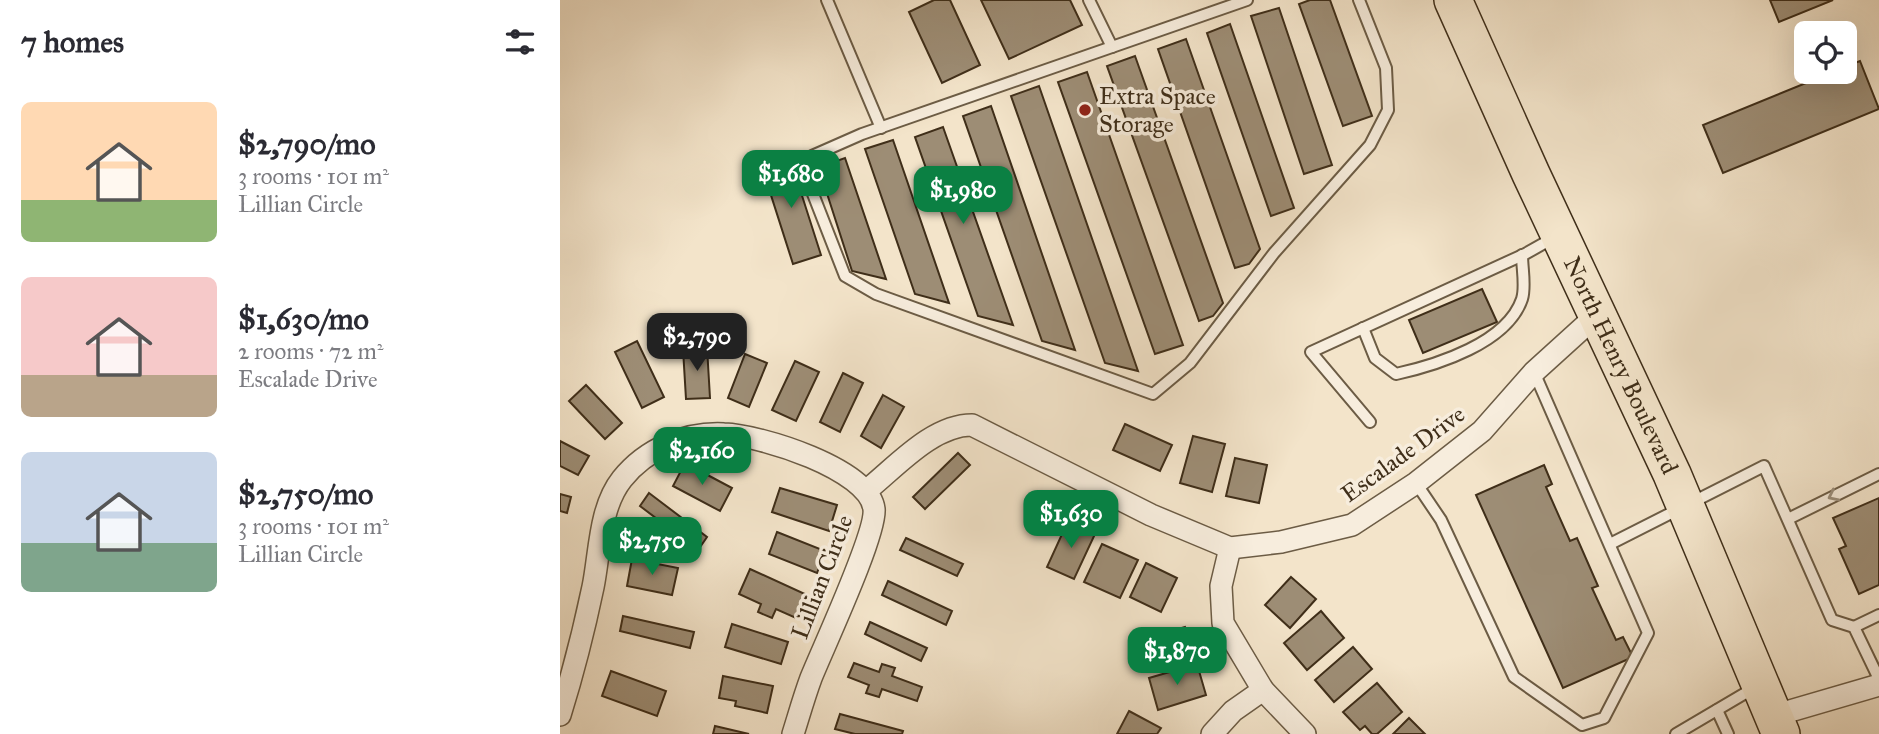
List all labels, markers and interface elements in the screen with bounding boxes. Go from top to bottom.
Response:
map controls [1794,21,1857,84]
button: locate [1794,21,1857,84]
icon: filters [501,23,539,61]
text: 7 homes [21,24,124,60]
place label: Extra Space Storage [1099,81,1216,139]
marker: Extra Space Storage [1077,102,1093,118]
text: $2,790/mo [238,126,376,162]
icon: home [77,130,161,214]
pin: $1,680 [734,150,848,210]
text: $1,680 [758,159,824,187]
text: 3 rooms · 101 m² [238,162,389,190]
pin: $1,980 [906,166,1020,226]
text: $1,980 [930,175,996,203]
text: Lillian Circle [238,190,363,218]
street label: North Henry Boulevard [1557,252,1685,479]
text: $1,630/mo [238,301,369,337]
icon: home [77,305,161,389]
pin: $2,790 [640,314,754,373]
text: $2,790 [663,322,731,350]
text: 2 rooms · 72 m² [238,337,383,365]
text: Escalade Drive [238,365,377,393]
street label: Escalade Drive [1335,399,1471,509]
pin: $2,160 [645,428,759,487]
text: $2,160 [669,436,735,464]
text: $2,750/mo [238,476,373,512]
icon: home [77,480,161,564]
one-way arrow [1828,488,1840,502]
pin: $1,630 [1014,490,1128,550]
text: $1,630 [1039,499,1103,527]
street label: Lillian Circle [785,511,859,643]
text: 3 rooms · 101 m² [238,512,389,540]
pin: $2,750 [595,518,709,577]
text: $2,750 [619,526,685,554]
text: Lillian Circle [238,540,363,568]
pin: $1,870 [1120,628,1234,687]
text: $1,870 [1144,636,1210,664]

